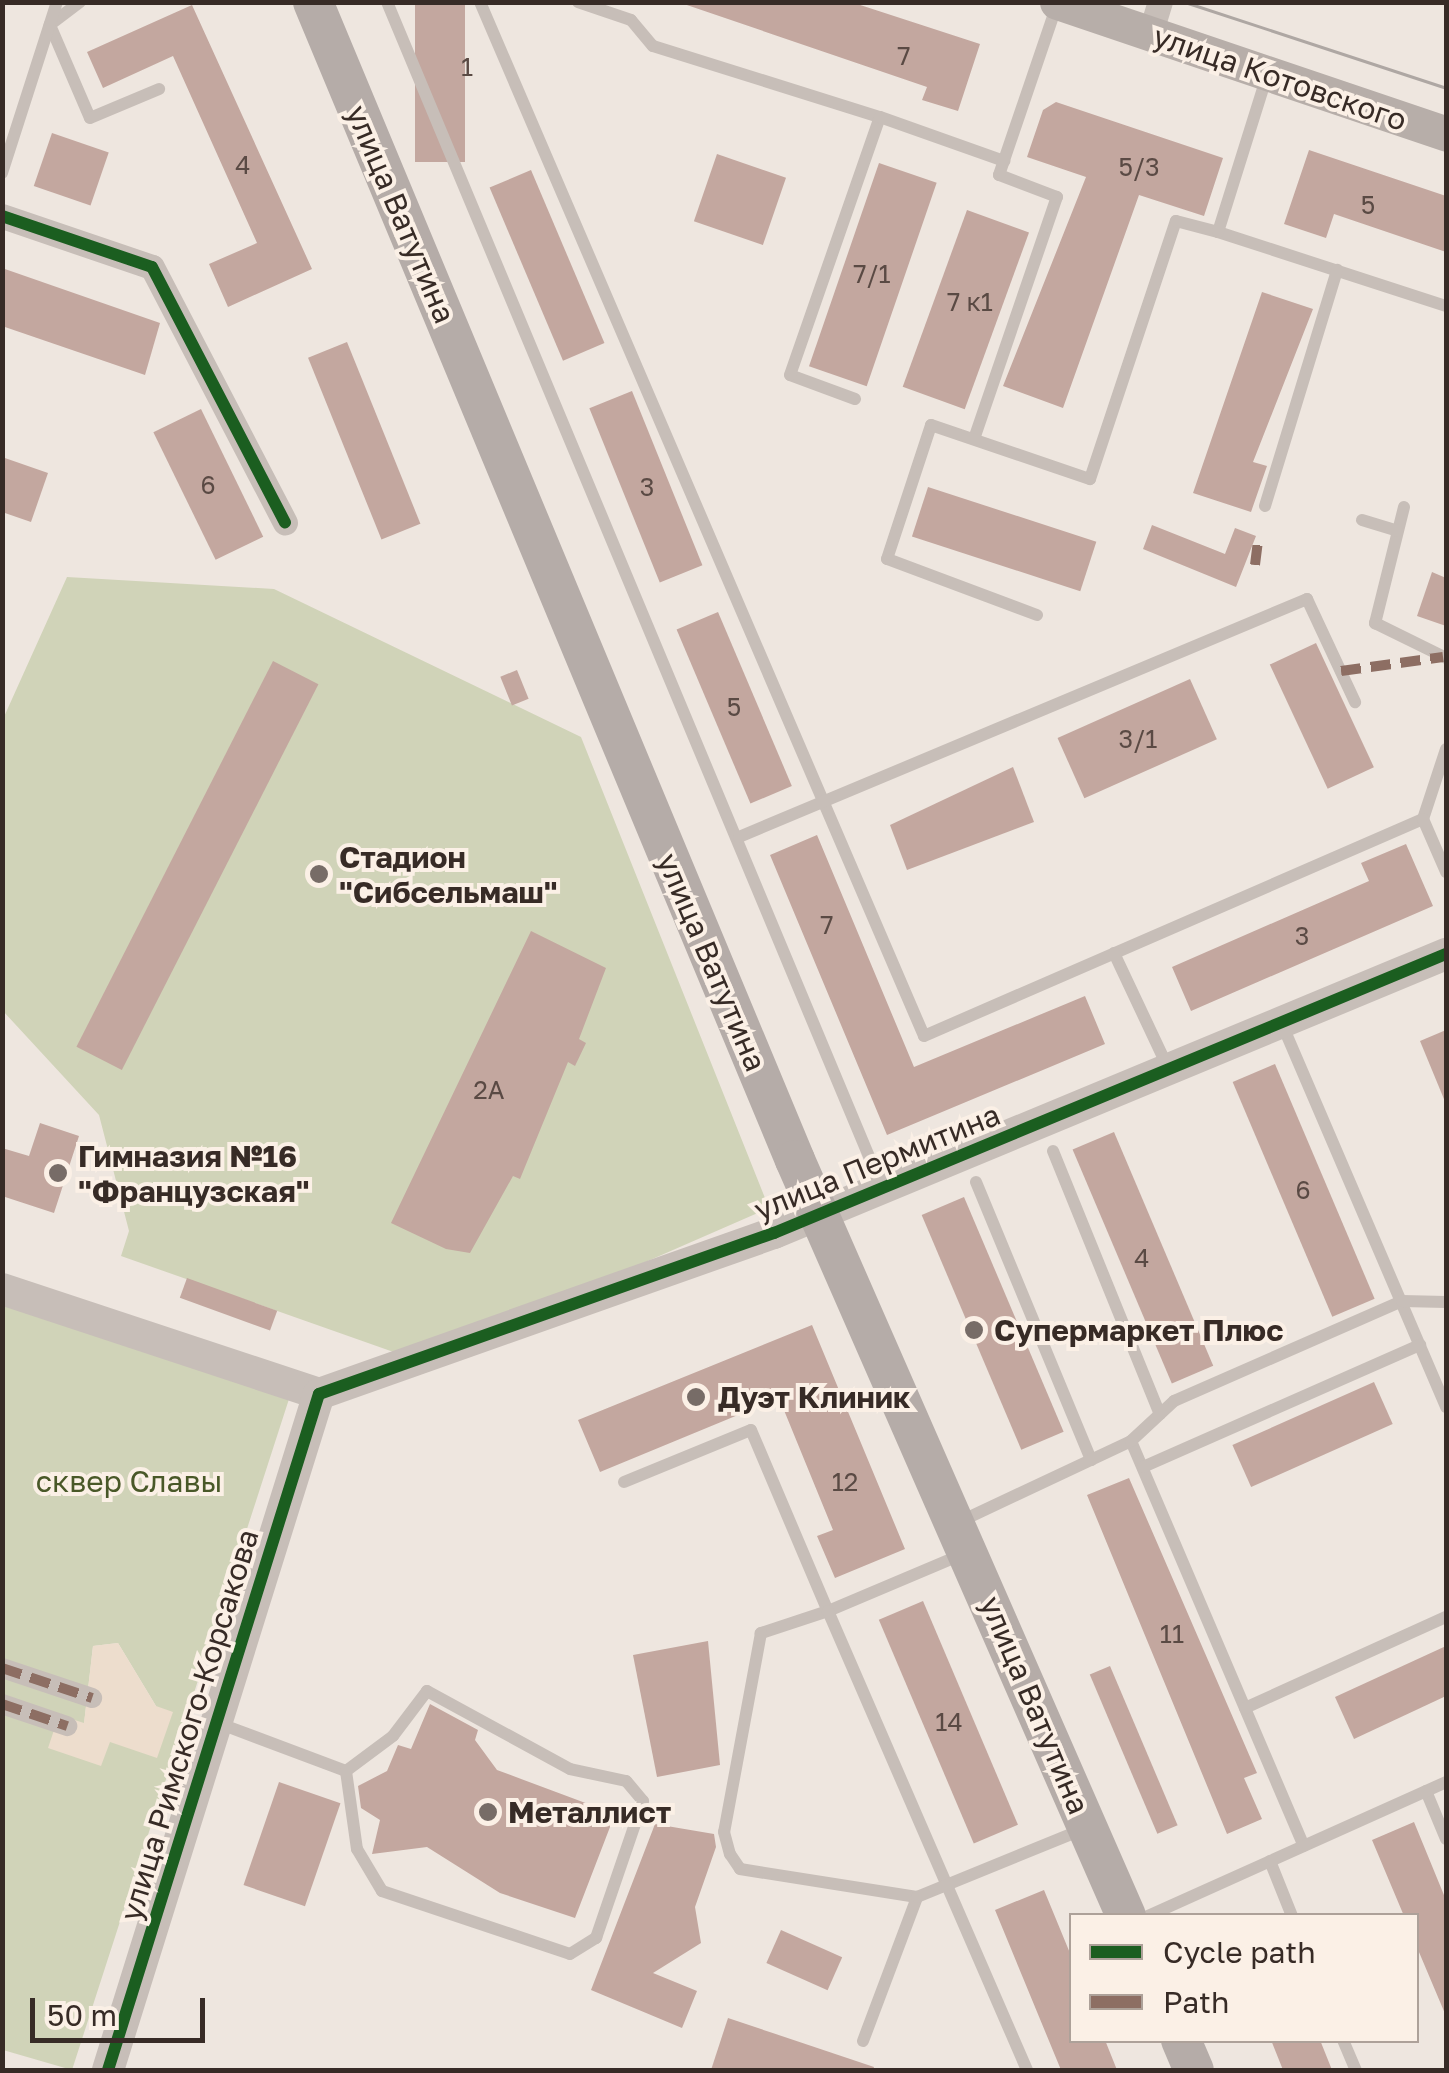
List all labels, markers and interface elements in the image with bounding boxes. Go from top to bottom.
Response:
street label: улица Котовского [1149,18,1411,138]
house number: 7 [897,41,911,71]
house number: 1 [461,52,473,82]
street label: улица Ватутина [339,100,463,328]
house number: 4 [235,150,251,180]
house number: 5/3 [1118,152,1160,182]
house number: 5 [1361,190,1375,220]
house number: 7/1 [853,259,891,289]
house number: 7 к1 [947,287,993,317]
house number: 6 [200,470,216,500]
house number: 3 [640,472,654,502]
house number: 5 [727,692,741,722]
house number: 3/1 [1119,724,1157,754]
place label: Стадион "Сибсельмаш" [339,839,558,910]
street label: улица Ватутина [650,848,774,1076]
marker: Стадион "Сибсельмаш" [308,863,330,885]
house number: 7 [820,910,834,940]
house number: 3 [1295,921,1309,951]
house number: 2А [473,1075,505,1105]
street label: улица Пермитина [749,1096,1005,1228]
place label: Гимназия №16 "Французская" [78,1138,310,1208]
marker: Гимназия №16 "Французская" [47,1162,69,1184]
house number: 6 [1295,1175,1311,1205]
house number: 4 [1134,1243,1150,1273]
place label: Супермаркет Плюс [994,1312,1283,1348]
marker: Супермаркет Плюс [963,1319,985,1341]
place label: Дуэт Клиник [718,1379,910,1415]
marker: Дуэт Клиник [683,1384,709,1410]
park label: сквер Славы [36,1463,222,1499]
house number: 12 [832,1467,858,1497]
street label: улица Римского-Корсакова [112,1525,266,1925]
street label: улица Ватутина [973,1591,1097,1819]
house number: 11 [1160,1619,1184,1649]
house number: 14 [935,1707,963,1737]
place label: Металлист [508,1794,671,1830]
marker: Металлист [477,1801,499,1823]
legend [1069,1913,1419,2043]
text: Cycle path [1163,1934,1316,1970]
scale bar [35,1978,210,2040]
text: Path [1163,1984,1229,2020]
text: 50 m [47,1997,117,2033]

